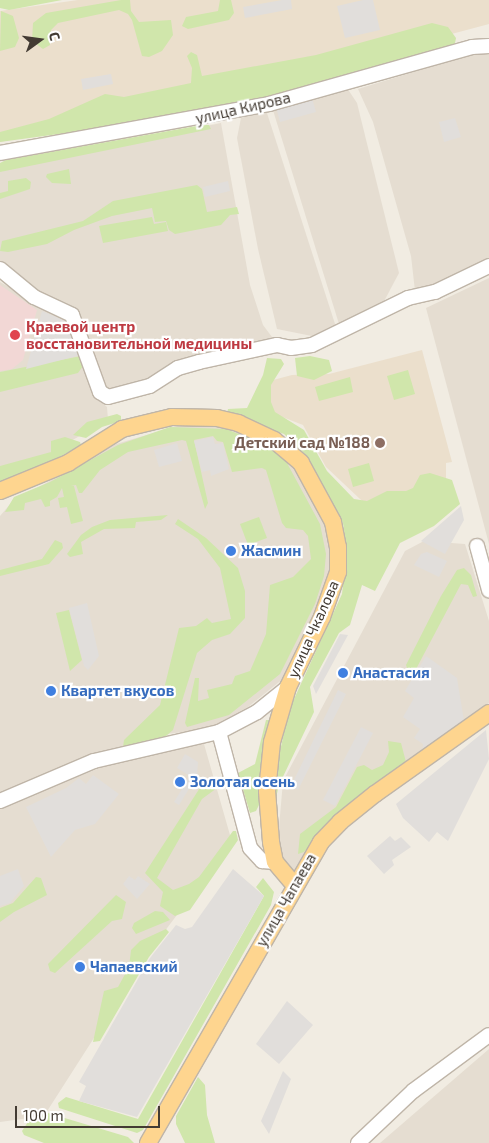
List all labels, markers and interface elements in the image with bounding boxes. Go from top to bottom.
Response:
north arrow [15,15,65,65]
text: С [46,30,64,42]
street label: улица Кирова [194,88,292,128]
place label: Краевой центр восстановительной медицины [26,317,252,352]
marker: Краевой центр восстановительной медицины [8,328,22,342]
place label: Детский сад №188 [235,434,370,452]
marker: Детский сад №188 [374,437,386,449]
place label: Жасмин [241,542,301,560]
marker: Жасмин [225,545,237,557]
street label: улица Чкалова [284,578,342,680]
place label: Анастасия [353,664,430,682]
marker: Анастасия [337,667,349,679]
place label: Квартет вкусов [61,682,174,700]
marker: Квартет вкусов [45,685,57,697]
place label: Золотая осень [190,773,295,791]
marker: Золотая осень [174,776,186,788]
street label: улица Чапаева [252,850,320,950]
place label: Чапаевский [90,958,178,976]
marker: Чапаевский [74,961,86,973]
scale bar [18,1096,162,1128]
text: 100 m [23,1106,64,1124]

